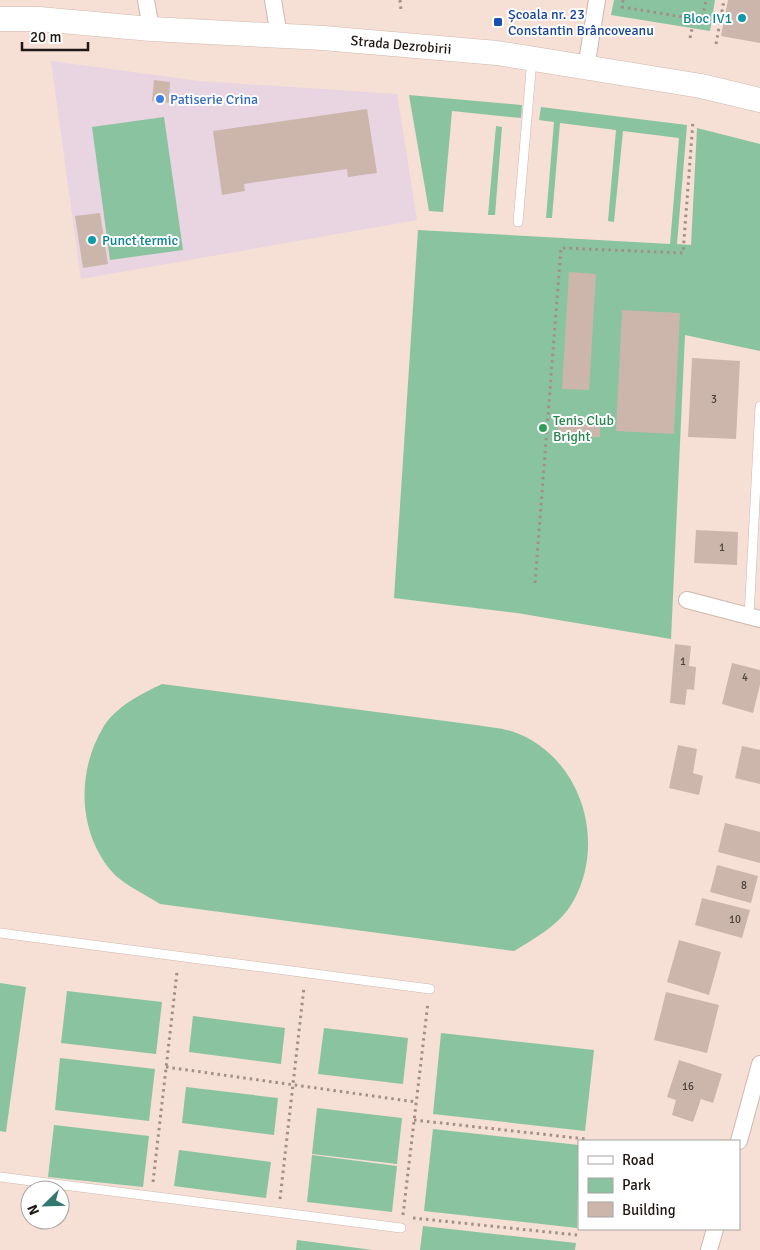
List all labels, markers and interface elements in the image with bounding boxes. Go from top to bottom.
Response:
place label: Școala nr. 23 Constantin Brâncoveanu [508,6,654,39]
place label: Bloc IV1 [683,10,732,27]
marker: Bloc IV1 [736,12,748,24]
marker: Școala nr. 23 Constantin Brâncoveanu [492,16,504,28]
scale bar [22,20,89,52]
text: 20 m [30,28,61,46]
street label: Strada Dezrobirii [350,32,452,58]
place label: Patiserie Crina [170,91,258,108]
marker: Patiserie Crina [154,93,166,105]
place label: Punct termic [102,232,179,249]
marker: Punct termic [86,234,98,246]
house number: 3 [711,393,717,406]
place label: Tenis Club Bright [553,412,614,445]
marker: Tenis Club Bright [537,422,549,434]
house number: 1 [719,541,725,554]
house number: 1 [680,655,686,668]
house number: 4 [742,671,748,684]
house number: 8 [741,879,747,892]
house number: 10 [729,913,741,926]
house number: 16 [682,1080,694,1093]
legend [578,1140,740,1230]
text: Road [622,1151,654,1169]
text: Park [622,1176,651,1194]
north arrow [20,1180,70,1230]
text: Building [622,1201,676,1219]
text: N [24,1202,43,1218]

